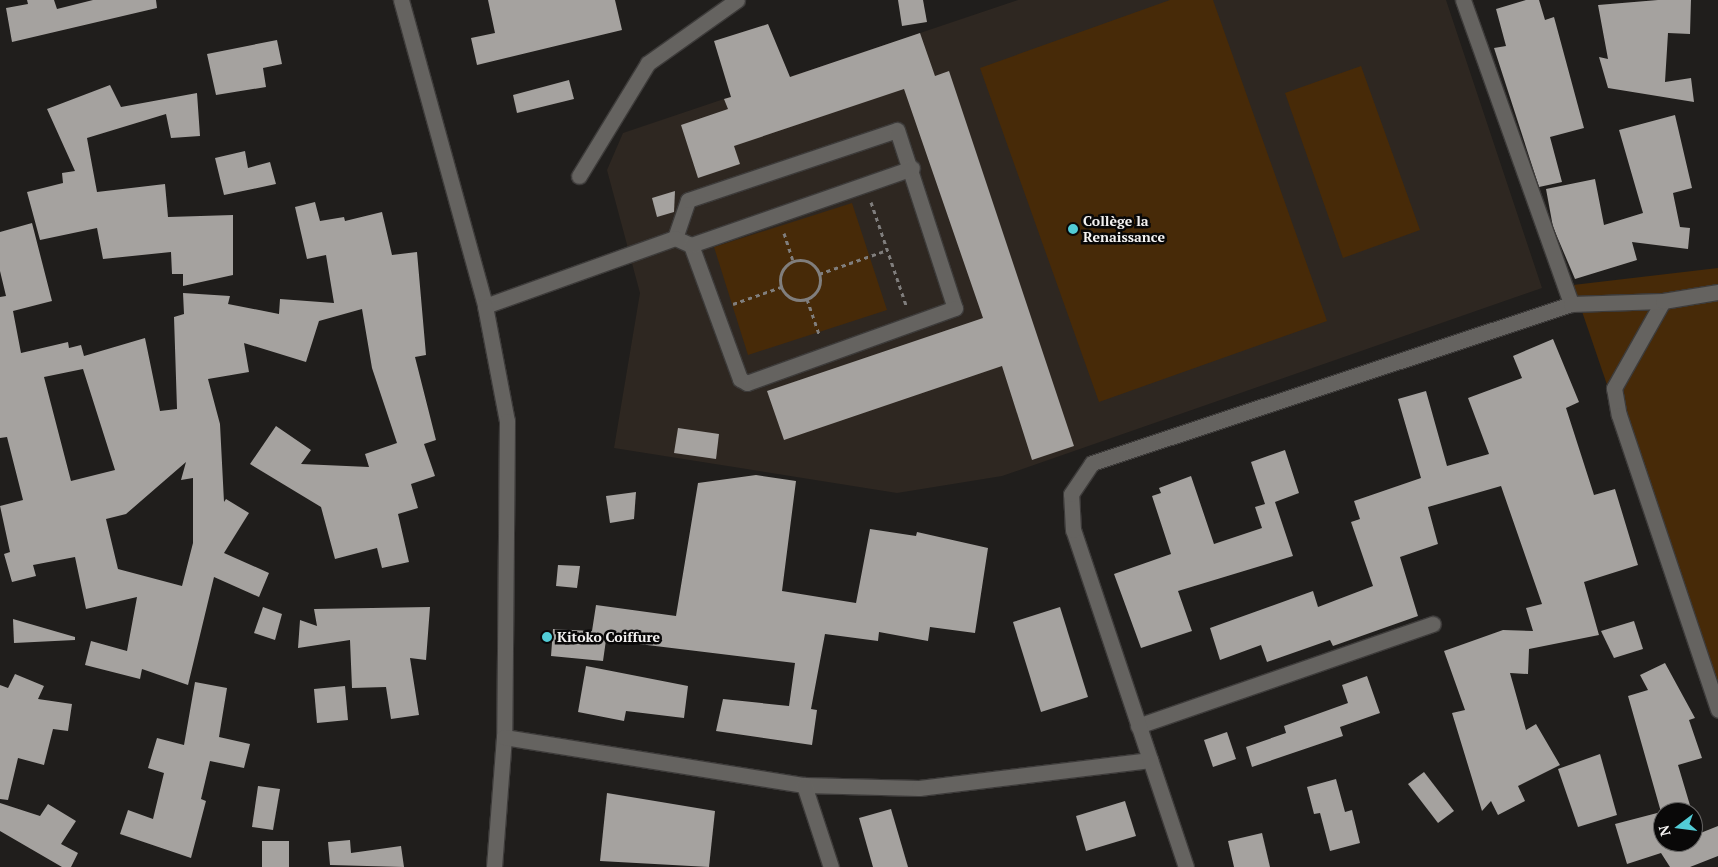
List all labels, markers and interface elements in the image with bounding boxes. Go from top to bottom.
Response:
place label: Collège la Renaissance [1083,213,1165,246]
marker: Collège la Renaissance [1067,223,1079,235]
place label: Kitoko Coiffure [557,629,660,645]
marker: Kitoko Coiffure [541,631,553,643]
north arrow [1653,802,1703,852]
text: N [1653,823,1675,838]

